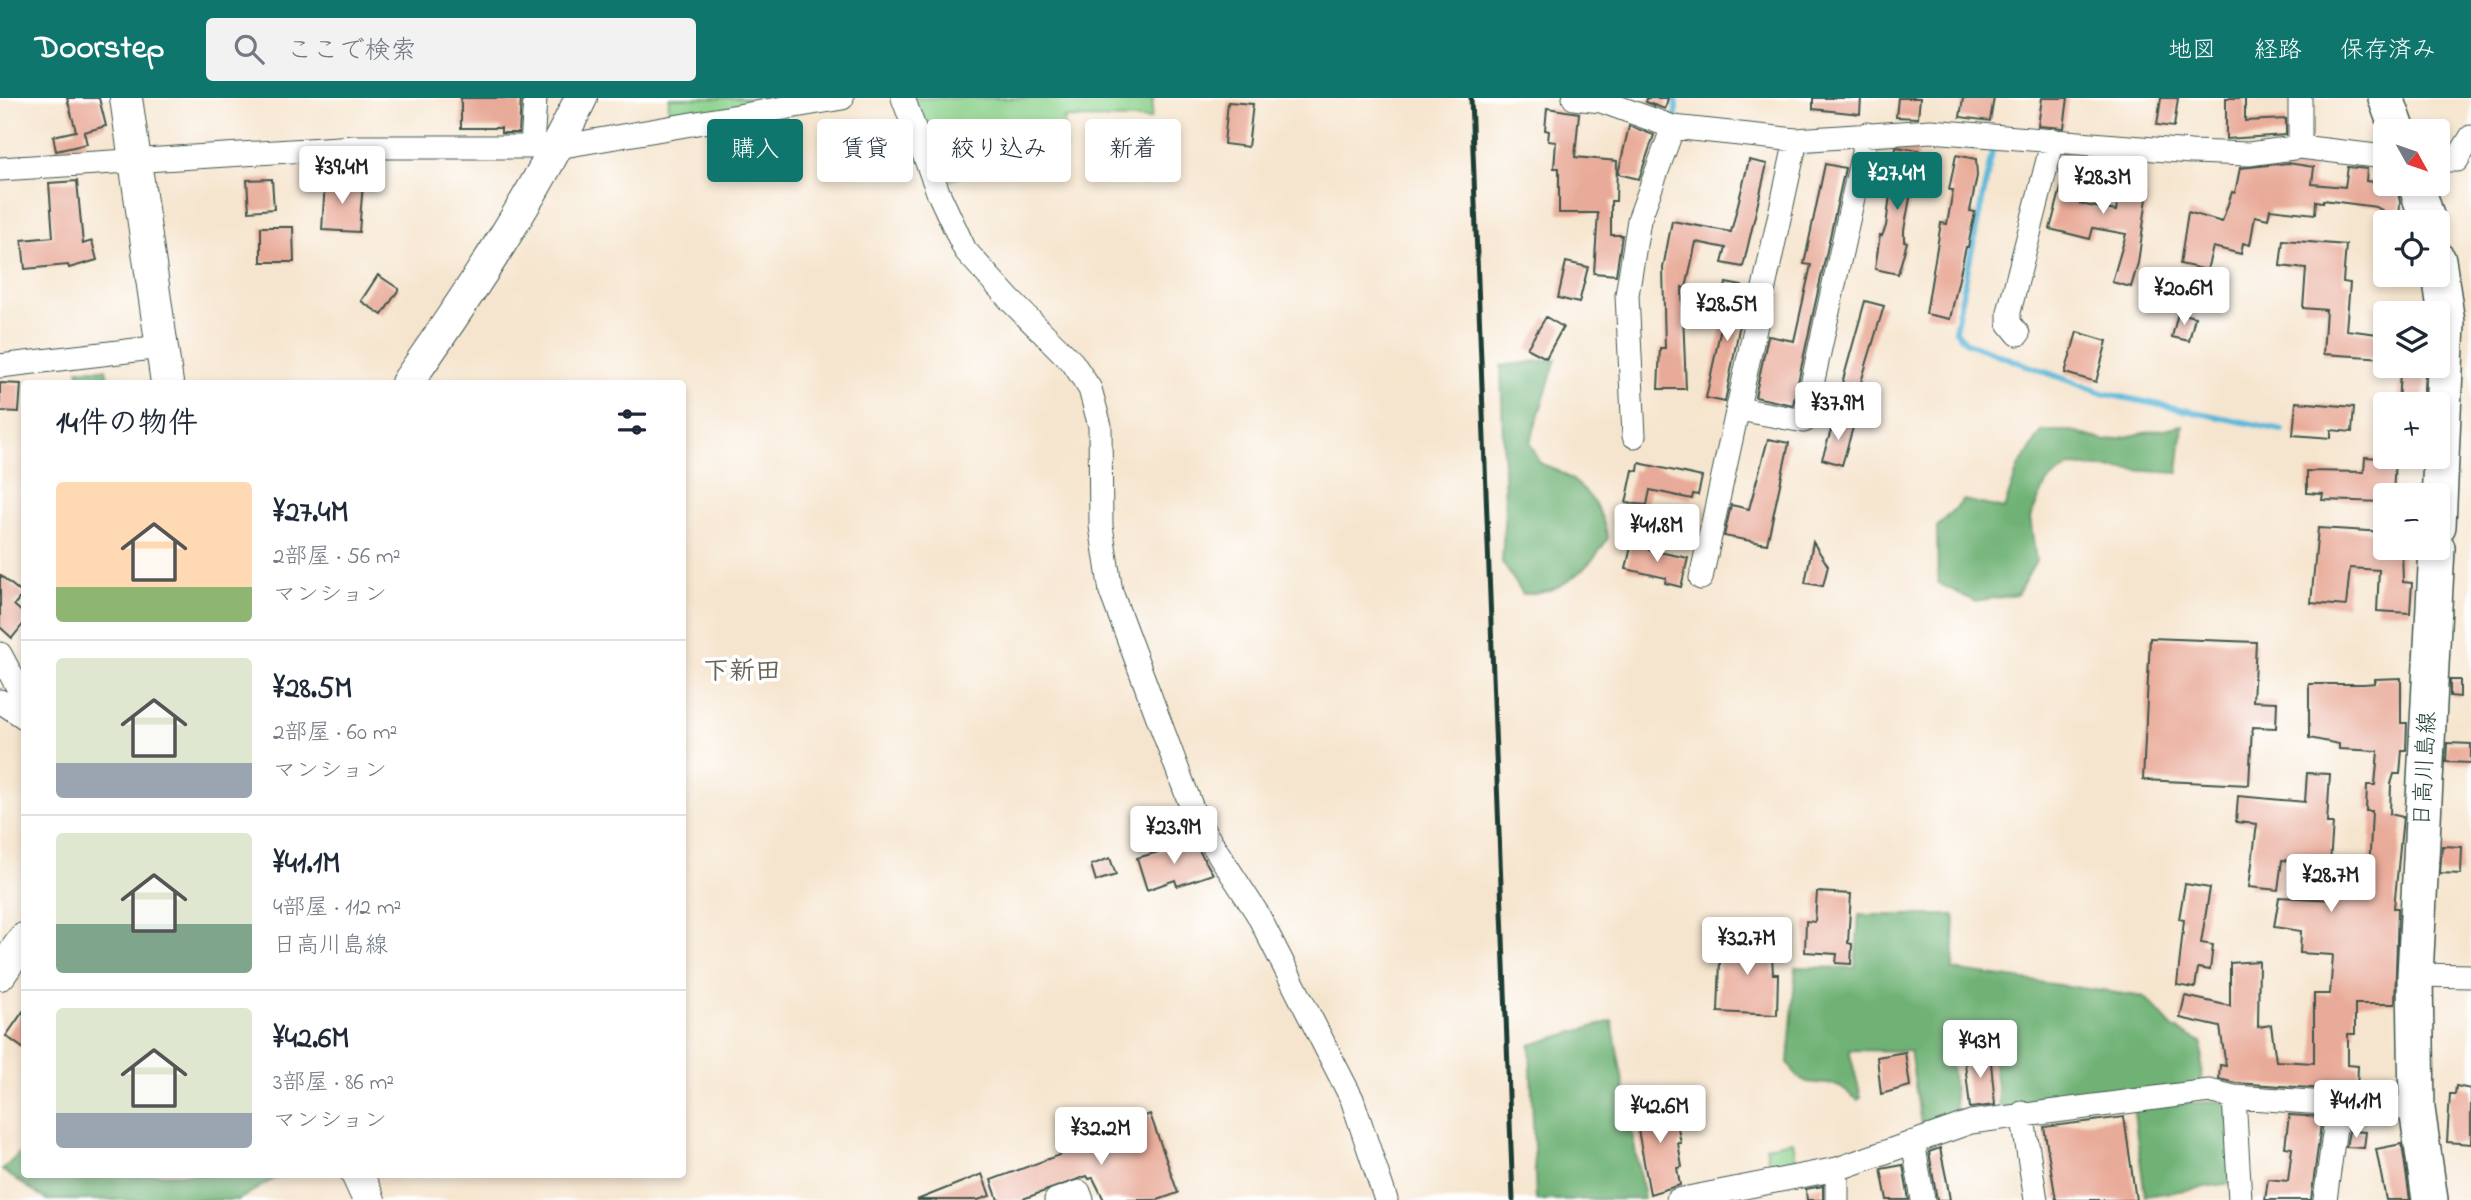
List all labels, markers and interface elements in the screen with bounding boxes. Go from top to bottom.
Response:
search box [206,18,696,81]
text: Doorstep [35,25,164,73]
icon: search [230,30,268,68]
text: ここで検索 [286,33,416,71]
text: 地図 [2168,34,2216,69]
text: 経路 [2254,34,2302,69]
text: 保存済み [2340,34,2436,69]
chip: 購入 [707,119,803,182]
chip: 賃貸 [817,119,913,182]
chip: 絞り込み [927,119,1071,182]
chip: 新着 [1085,119,1181,182]
north arrow [2373,119,2450,196]
map controls [2373,119,2450,560]
pin: ¥39.4M [285,146,399,206]
text: ¥39.4M [315,152,369,185]
pin: ¥27.4M [1840,152,1954,212]
pin: ¥28.3M [2046,156,2160,216]
text: ¥27.4M [1868,158,1926,191]
text: ¥28.3M [2074,162,2132,195]
button: locate [2373,210,2450,287]
pin: ¥20.6M [2127,268,2241,327]
text: ¥20.6M [2154,273,2214,306]
pin: ¥28.5M [1670,284,1784,343]
text: ¥28.5M [1697,289,1757,322]
button: layers [2373,301,2450,378]
pin: ¥37.9M [1781,382,1895,442]
text: ¥37.9M [1811,388,1865,421]
button: + [2373,392,2450,469]
text: 14件の物件 [56,403,198,447]
icon: filters [613,403,651,441]
button: − [2373,483,2450,560]
text: ¥27.4M [273,492,349,536]
pin: ¥41.8M [1600,504,1714,564]
icon: home [112,510,196,594]
text: ¥41.8M [1630,510,1684,543]
text: 2部屋 · 56 m² [273,541,401,574]
text: マンション [273,579,387,612]
district label: 下新田 [703,654,781,692]
text: ¥28.5M [273,668,352,712]
icon: home [112,686,196,770]
street label: 日高川島線 [2407,711,2445,827]
text: 2部屋 · 60 m² [273,717,397,750]
text: マンション [273,755,387,788]
pin: ¥23.9M [1117,806,1231,866]
text: ¥23.9M [1146,812,1202,845]
text: ¥41.1M [273,843,340,887]
pin: ¥28.7M [2274,854,2388,914]
text: ¥28.7M [2302,860,2360,893]
icon: home [112,861,196,945]
text: 4部屋 · 112 m² [273,892,401,925]
pin: ¥32.7M [1690,918,1804,977]
text: ¥32.7M [1718,923,1776,956]
text: 日高川島線 [273,930,388,963]
text: ¥42.6M [273,1018,350,1062]
pin: ¥43M [1939,1020,2021,1080]
text: ¥43M [1959,1026,2001,1059]
icon: home [112,1036,196,1120]
text: 3部屋 · 86 m² [273,1067,394,1100]
pin: ¥41.1M [2299,1080,2413,1140]
pin: ¥42.6M [1603,1086,1717,1145]
text: ¥41.1M [2330,1086,2382,1119]
text: ¥42.6M [1631,1091,1689,1124]
text: マンション [273,1105,387,1138]
pin: ¥32.2M [1044,1108,1158,1167]
text: ¥32.2M [1071,1113,1131,1146]

